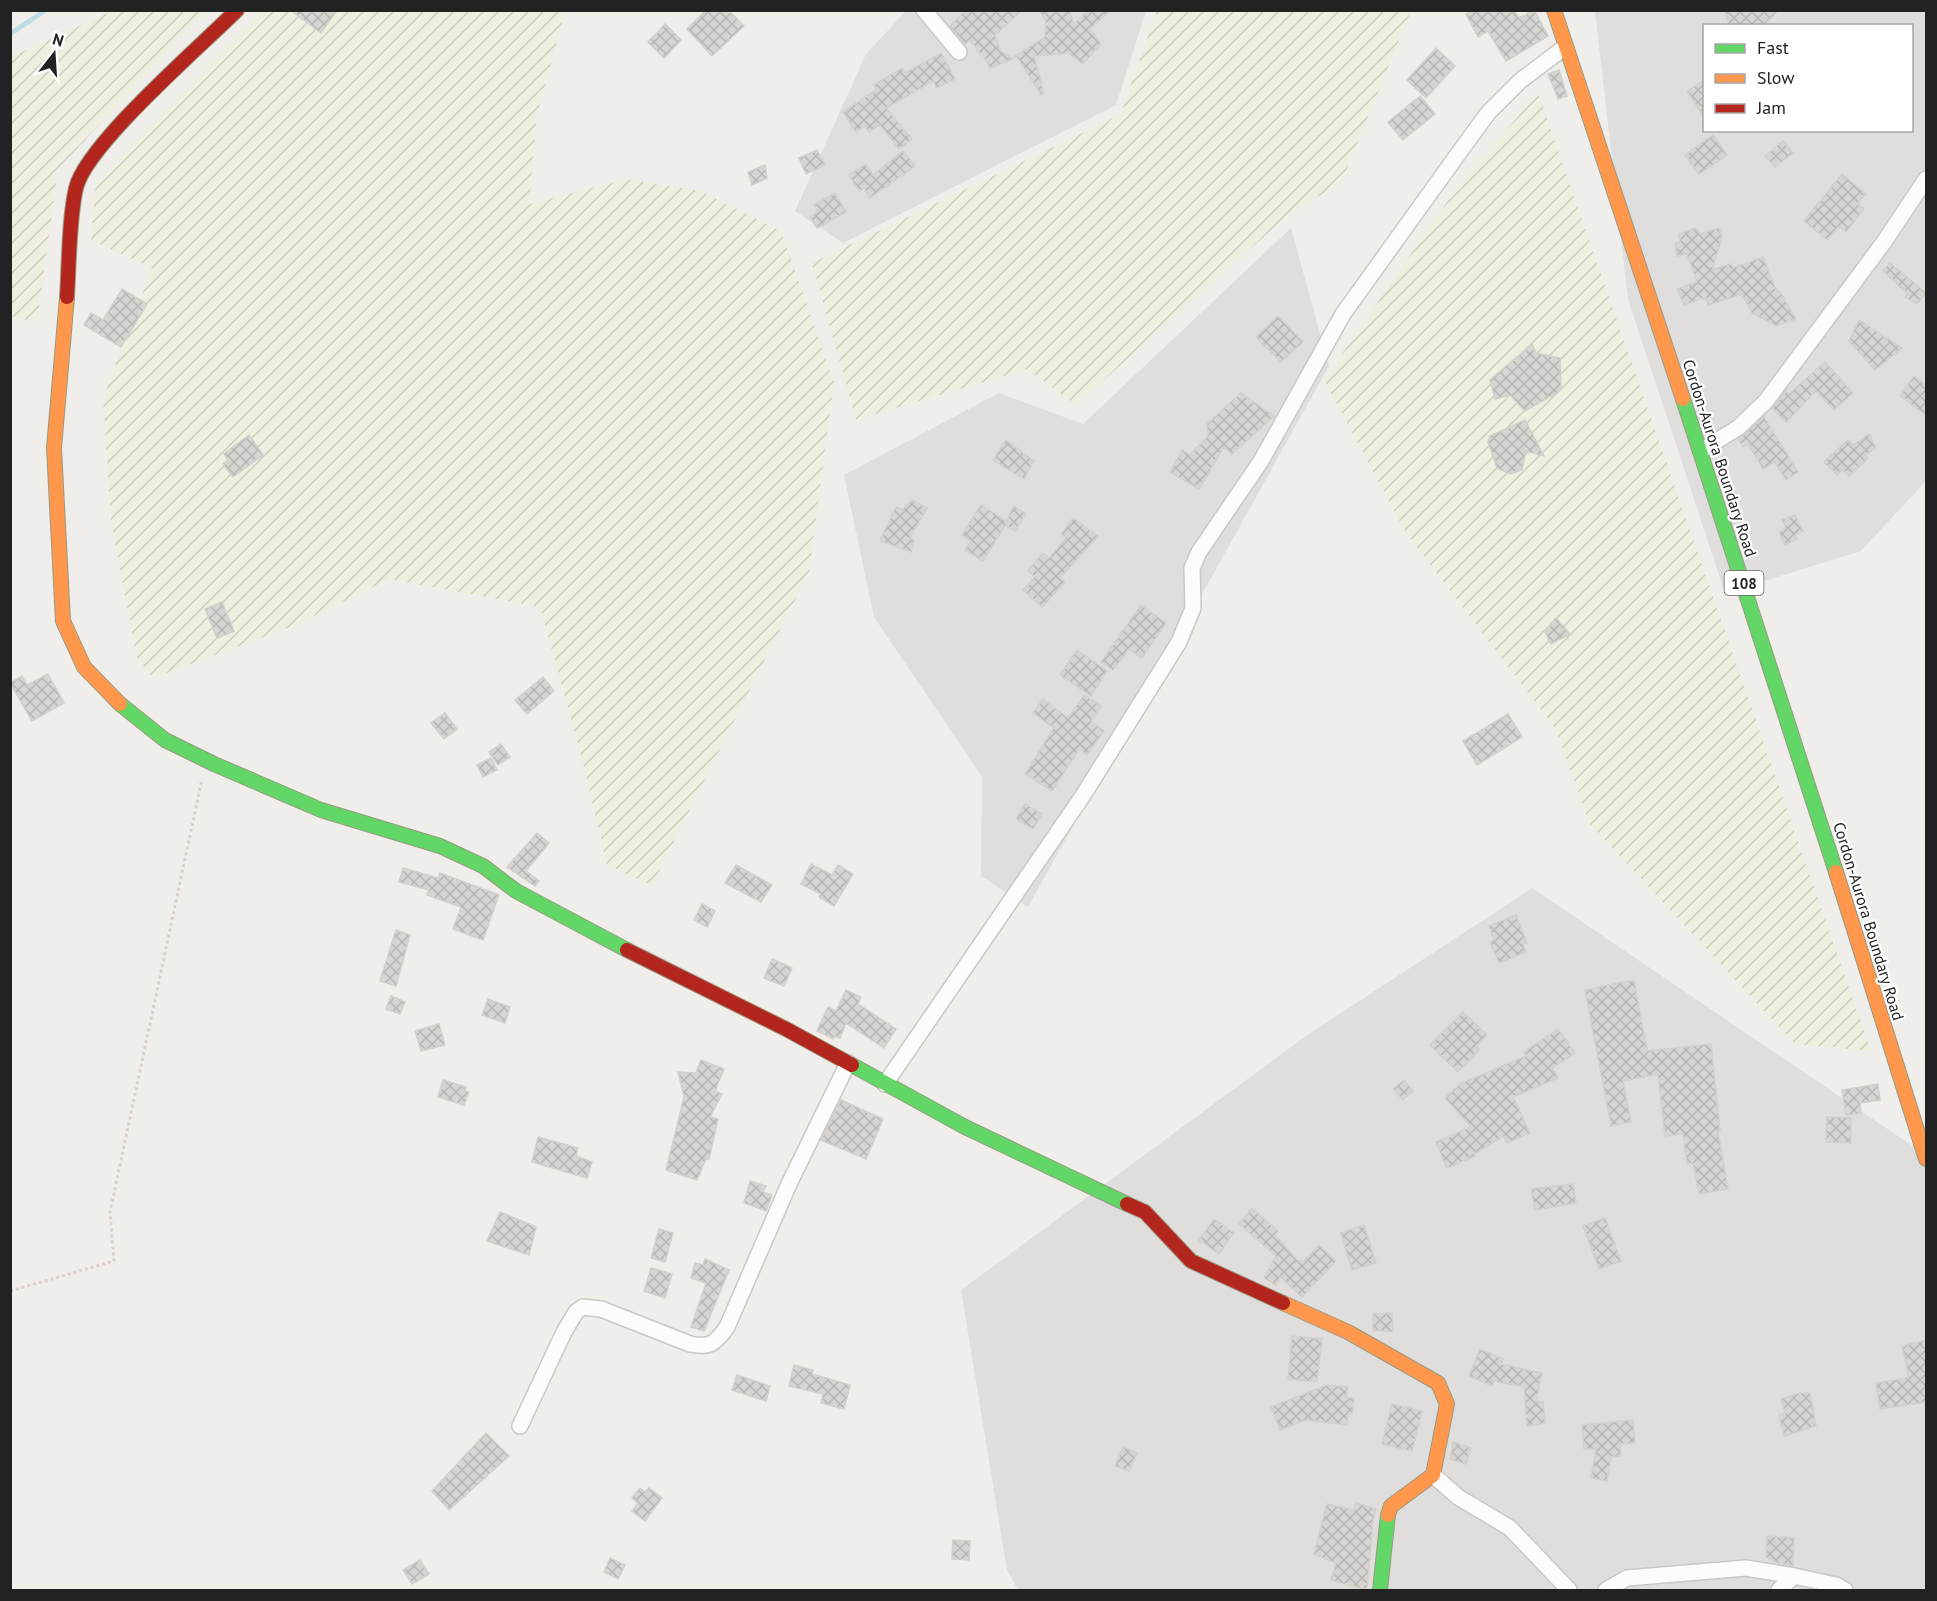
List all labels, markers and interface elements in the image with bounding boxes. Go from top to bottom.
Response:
north arrow [24,24,84,84]
legend [1703,24,1913,132]
text: N [50,29,66,51]
text: Fast [1757,36,1789,59]
text: Slow [1757,66,1795,89]
text: Jam [1756,96,1786,119]
street label: Cordon-Aurora Boundary Road [1679,357,1761,559]
road number: 108 [1724,571,1764,595]
street label: Cordon-Aurora Boundary Road [1829,819,1909,1023]

